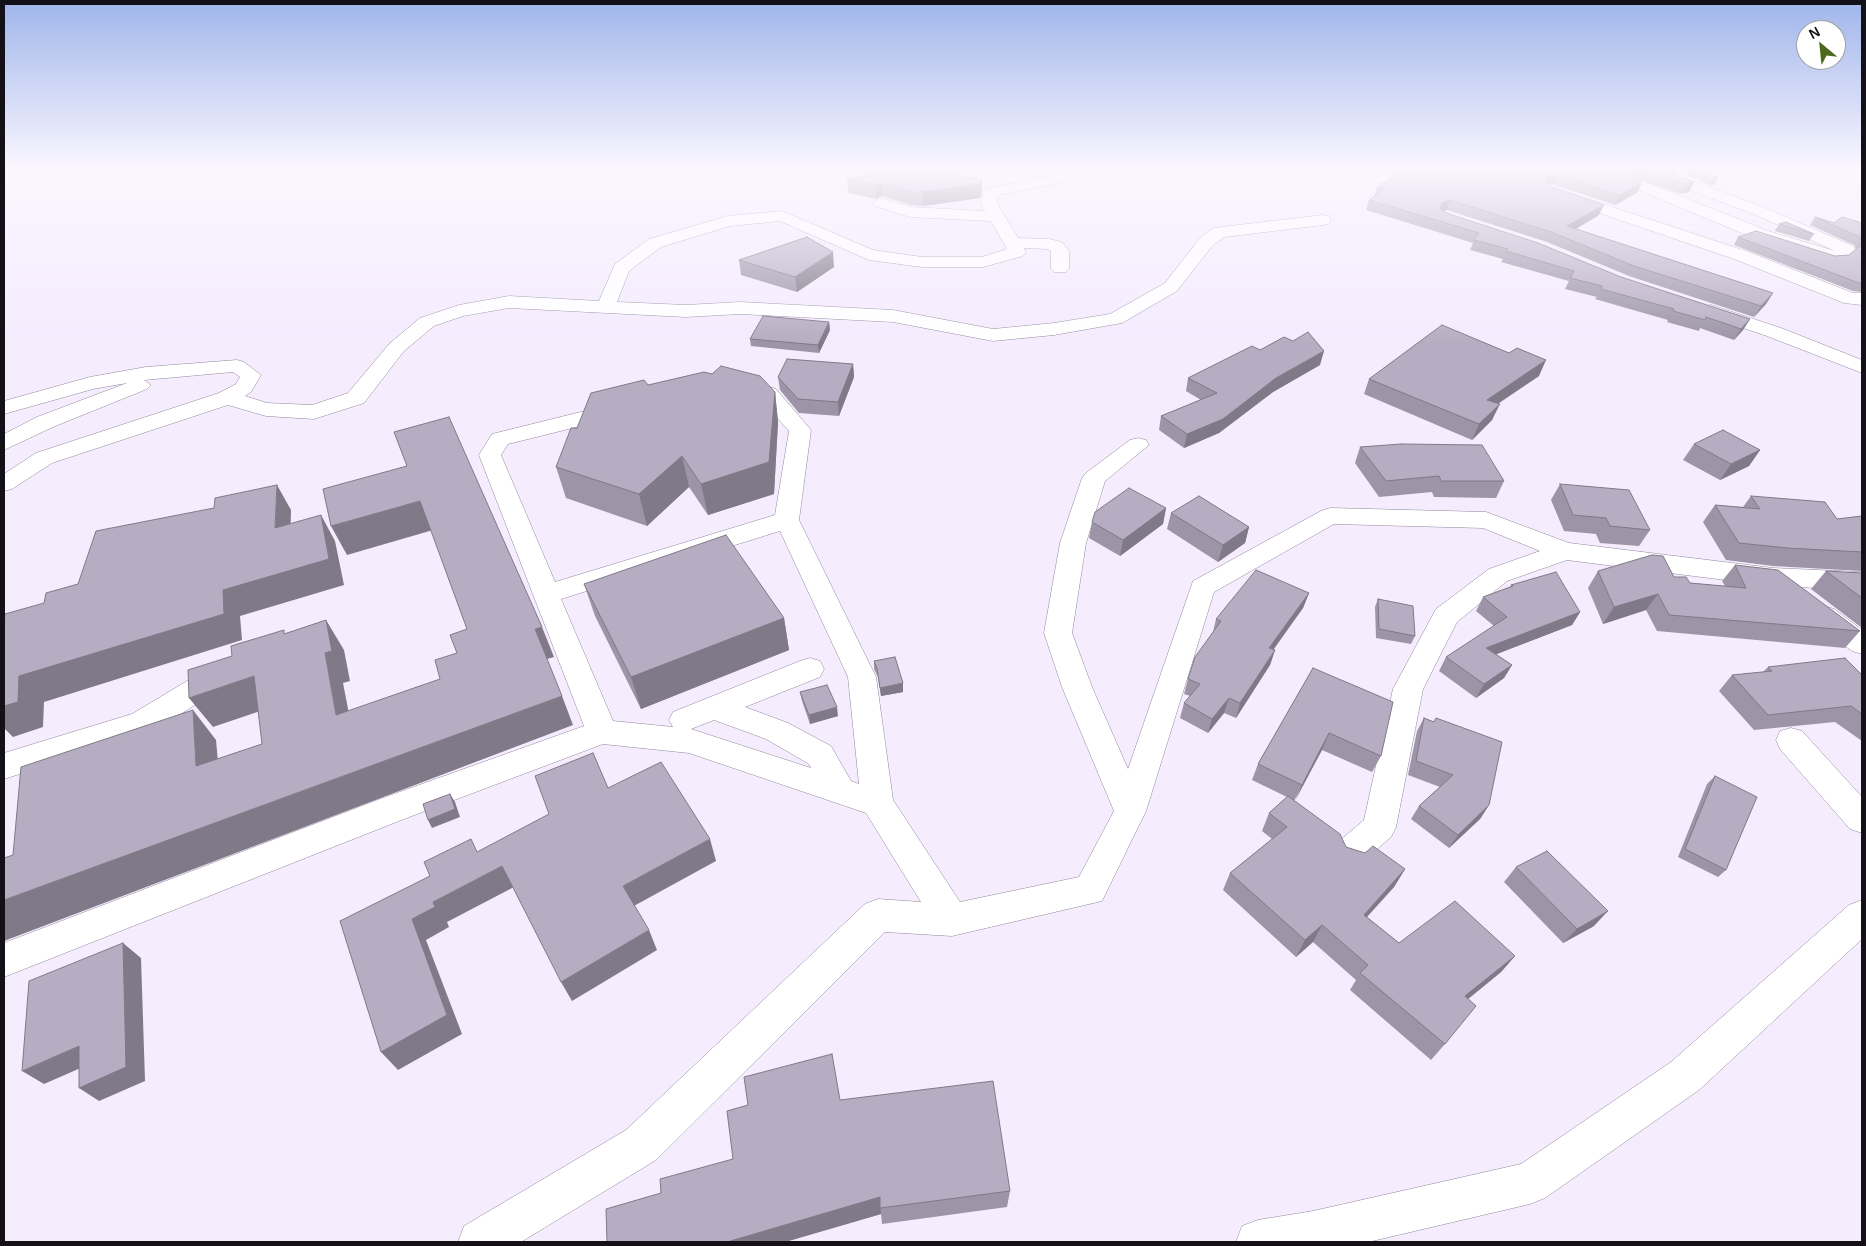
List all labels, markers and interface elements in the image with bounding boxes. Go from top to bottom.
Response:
north arrow [1796,20,1846,70]
text: N [1806,23,1823,42]

